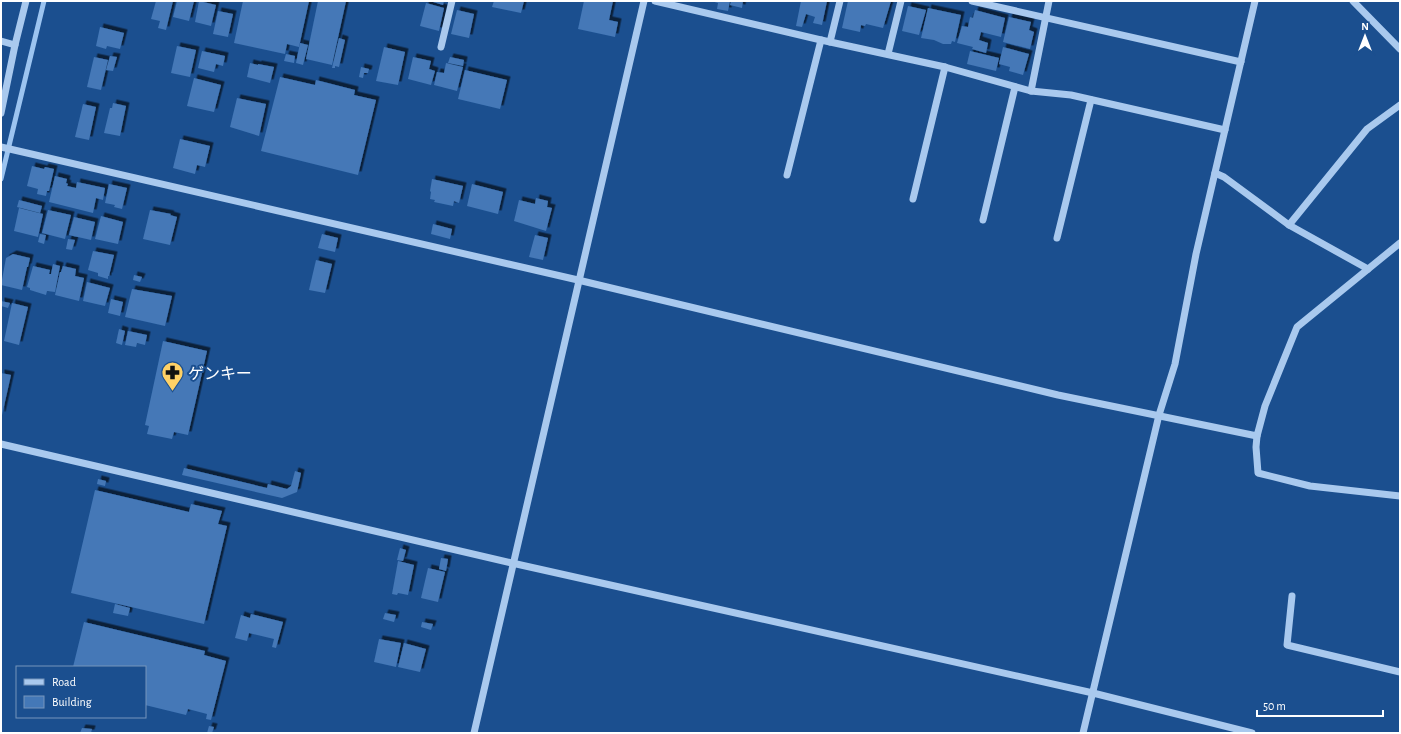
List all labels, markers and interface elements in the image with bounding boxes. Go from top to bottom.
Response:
north arrow [1345,16,1385,56]
text: N [1361,21,1369,32]
pharmacy icon: ゲンキー [159,360,185,393]
place label: ゲンキー [188,365,252,382]
legend [16,666,146,718]
text: Road [52,676,76,688]
scale bar [1257,692,1383,718]
text: Building [52,696,92,708]
text: 50 m [1263,700,1286,712]

